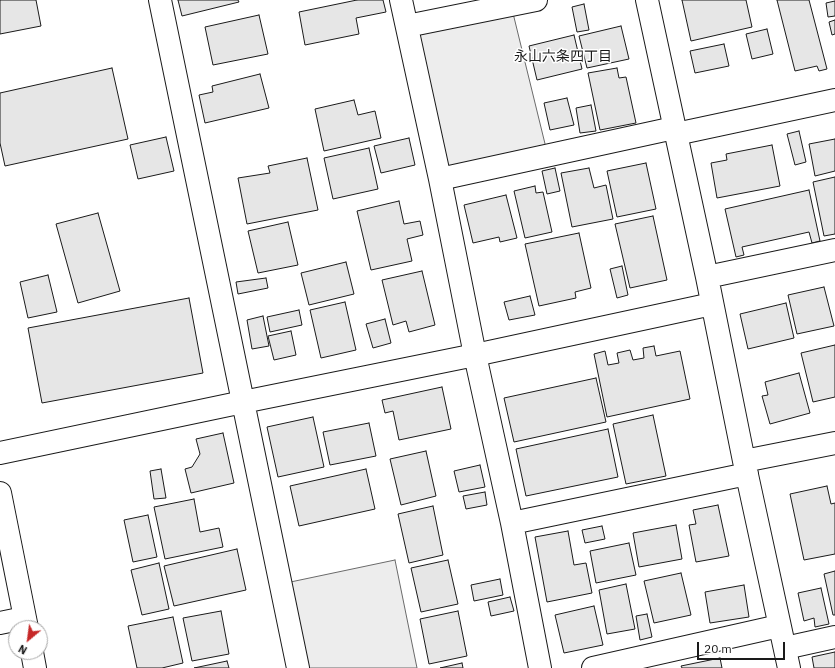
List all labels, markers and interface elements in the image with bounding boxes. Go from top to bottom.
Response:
district label: 永山六条四丁目 [514,49,612,65]
north arrow [8,620,48,660]
scale bar [699,634,787,660]
text: 20 m [704,641,732,656]
text: N [16,642,30,658]

